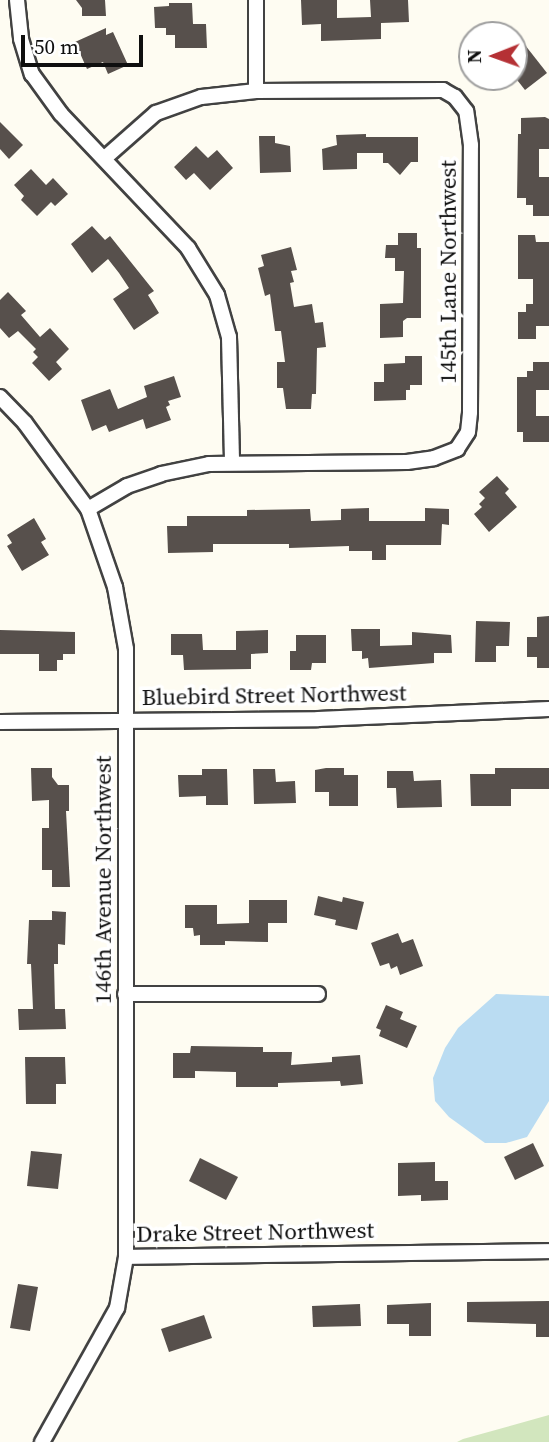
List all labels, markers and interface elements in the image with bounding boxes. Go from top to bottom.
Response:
scale bar [24,21,147,65]
north arrow [458,21,528,91]
text: 50 m [34,32,79,61]
text: N [461,49,487,63]
street label: 145th Lane Northwest [434,160,462,384]
street label: Bluebird Street Northwest [141,679,407,711]
street label: 146th Avenue Northwest [89,756,117,1004]
street label: Drake Street Northwest [136,1216,374,1248]

